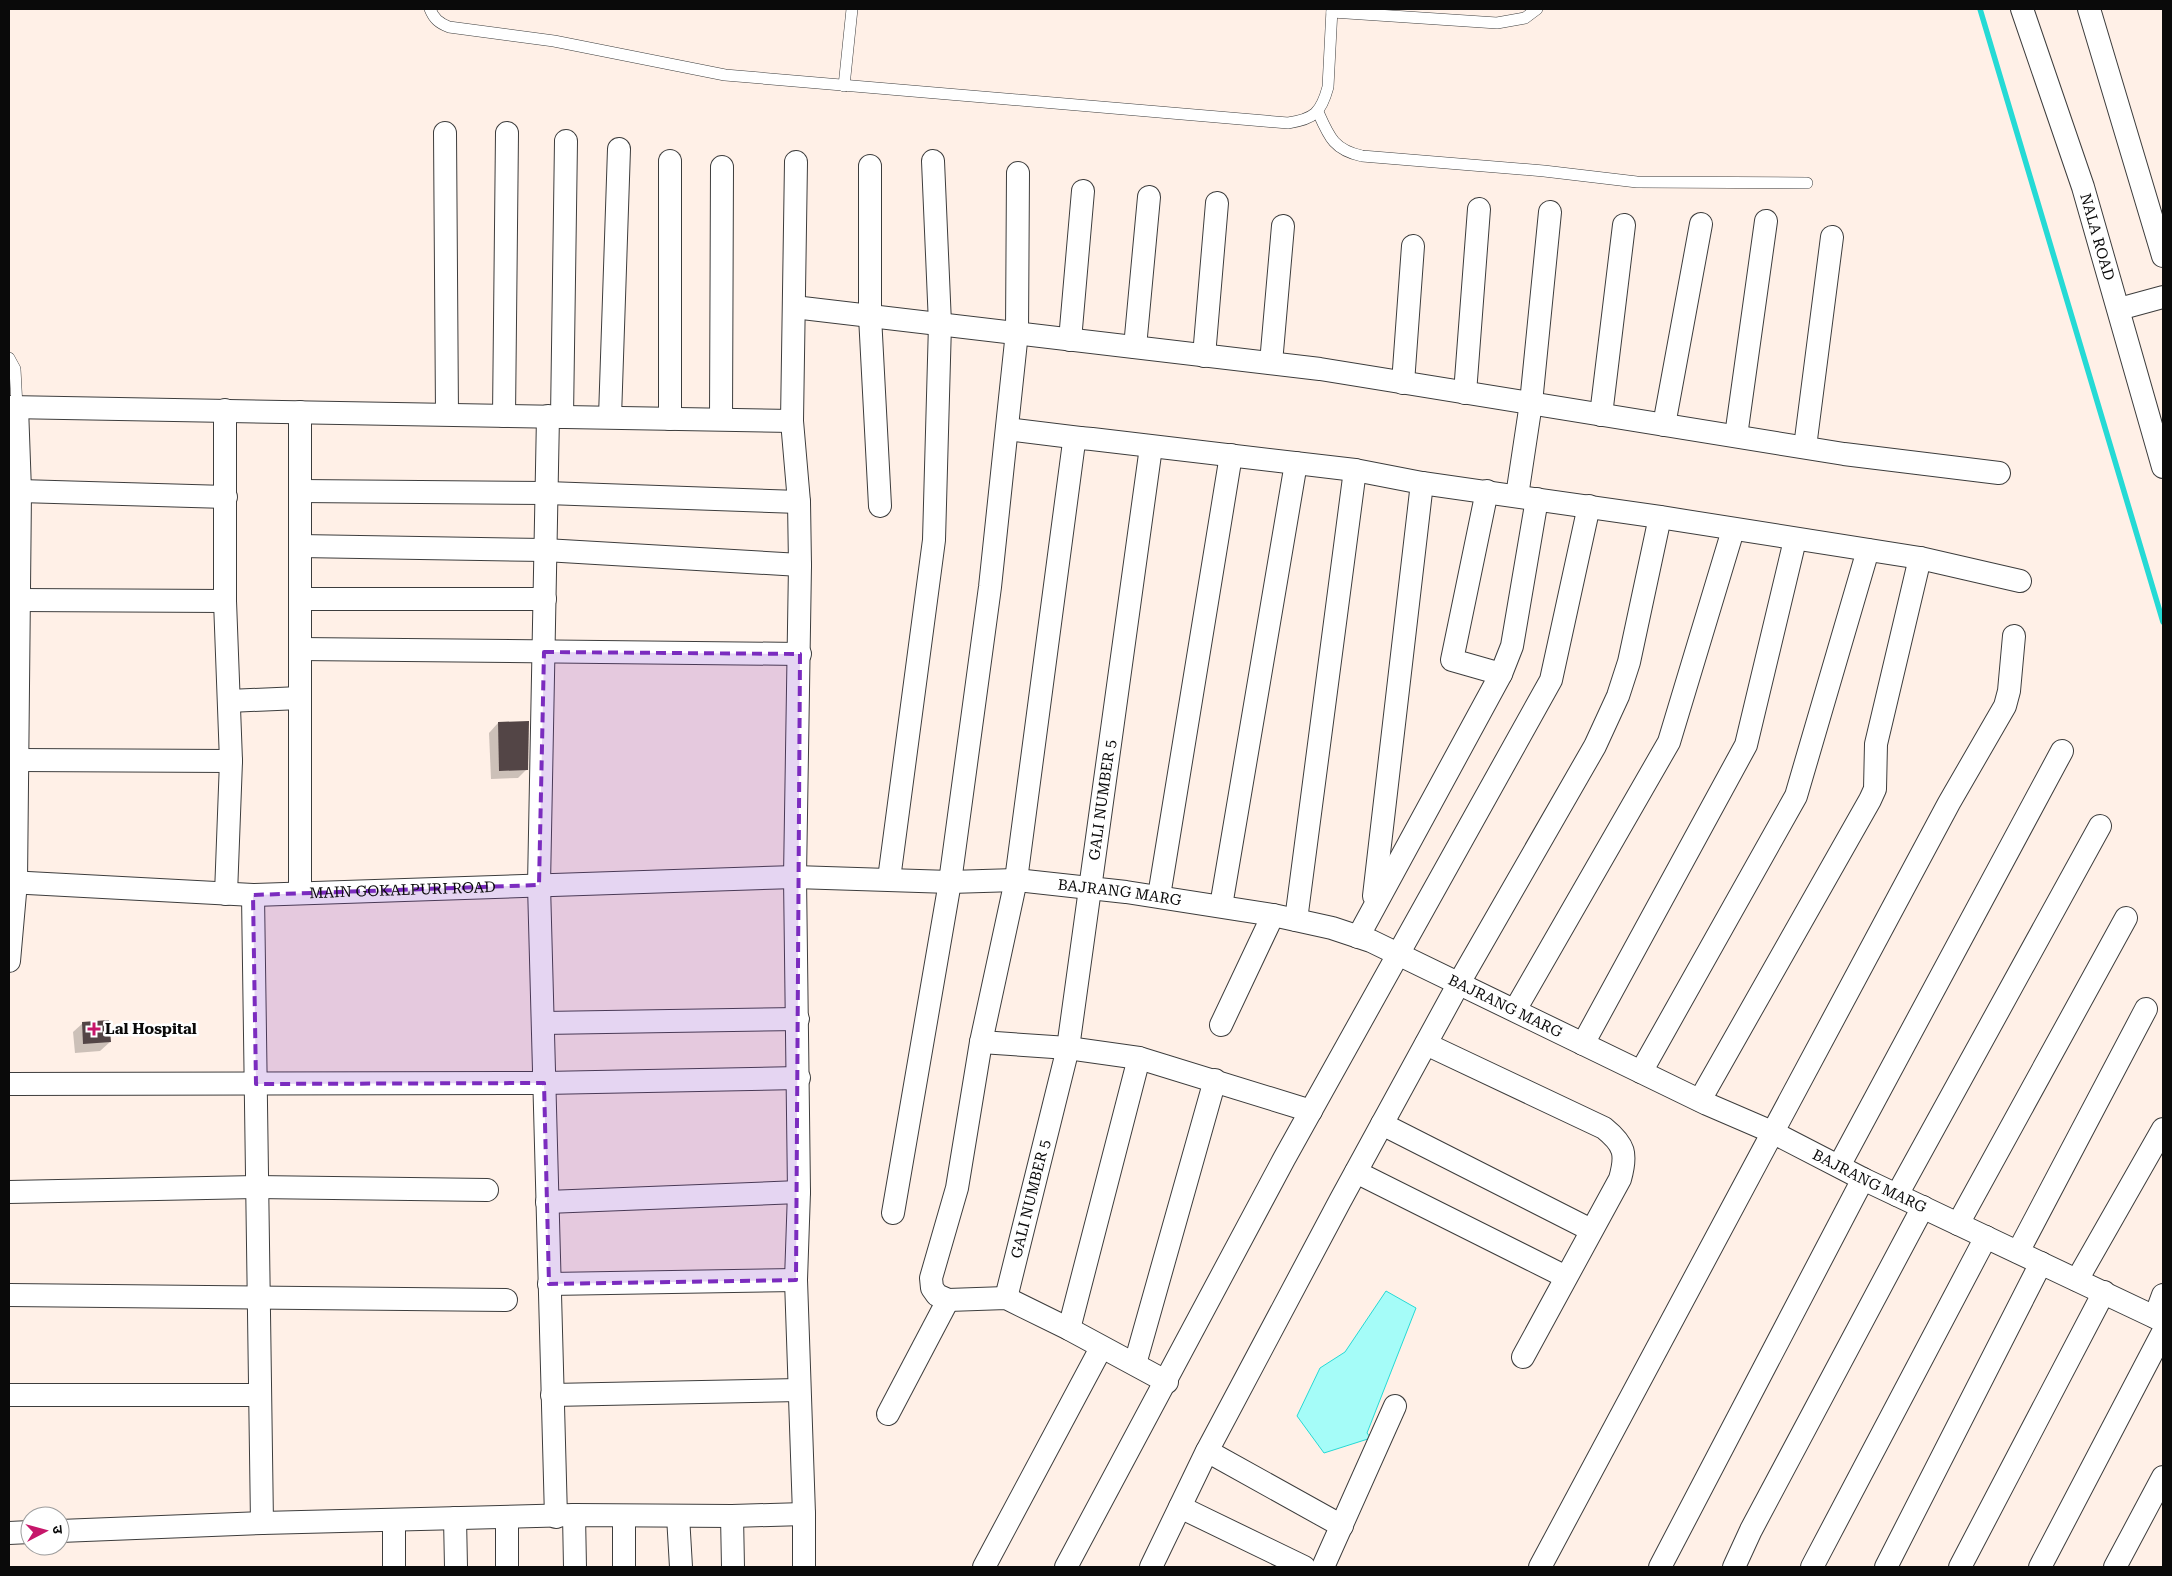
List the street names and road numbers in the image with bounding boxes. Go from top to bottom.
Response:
street label: NALA ROAD [2076,191,2118,283]
street label: GALI NUMBER 5 [1085,738,1120,861]
street label: BAJRANG MARG [1057,876,1183,910]
street label: MAIN GOKALPURI ROAD [309,878,496,902]
street label: BAJRANG MARG [1445,971,1566,1042]
street label: GALI NUMBER 5 [1007,1138,1054,1260]
street label: BAJRANG MARG [1809,1145,1929,1217]

